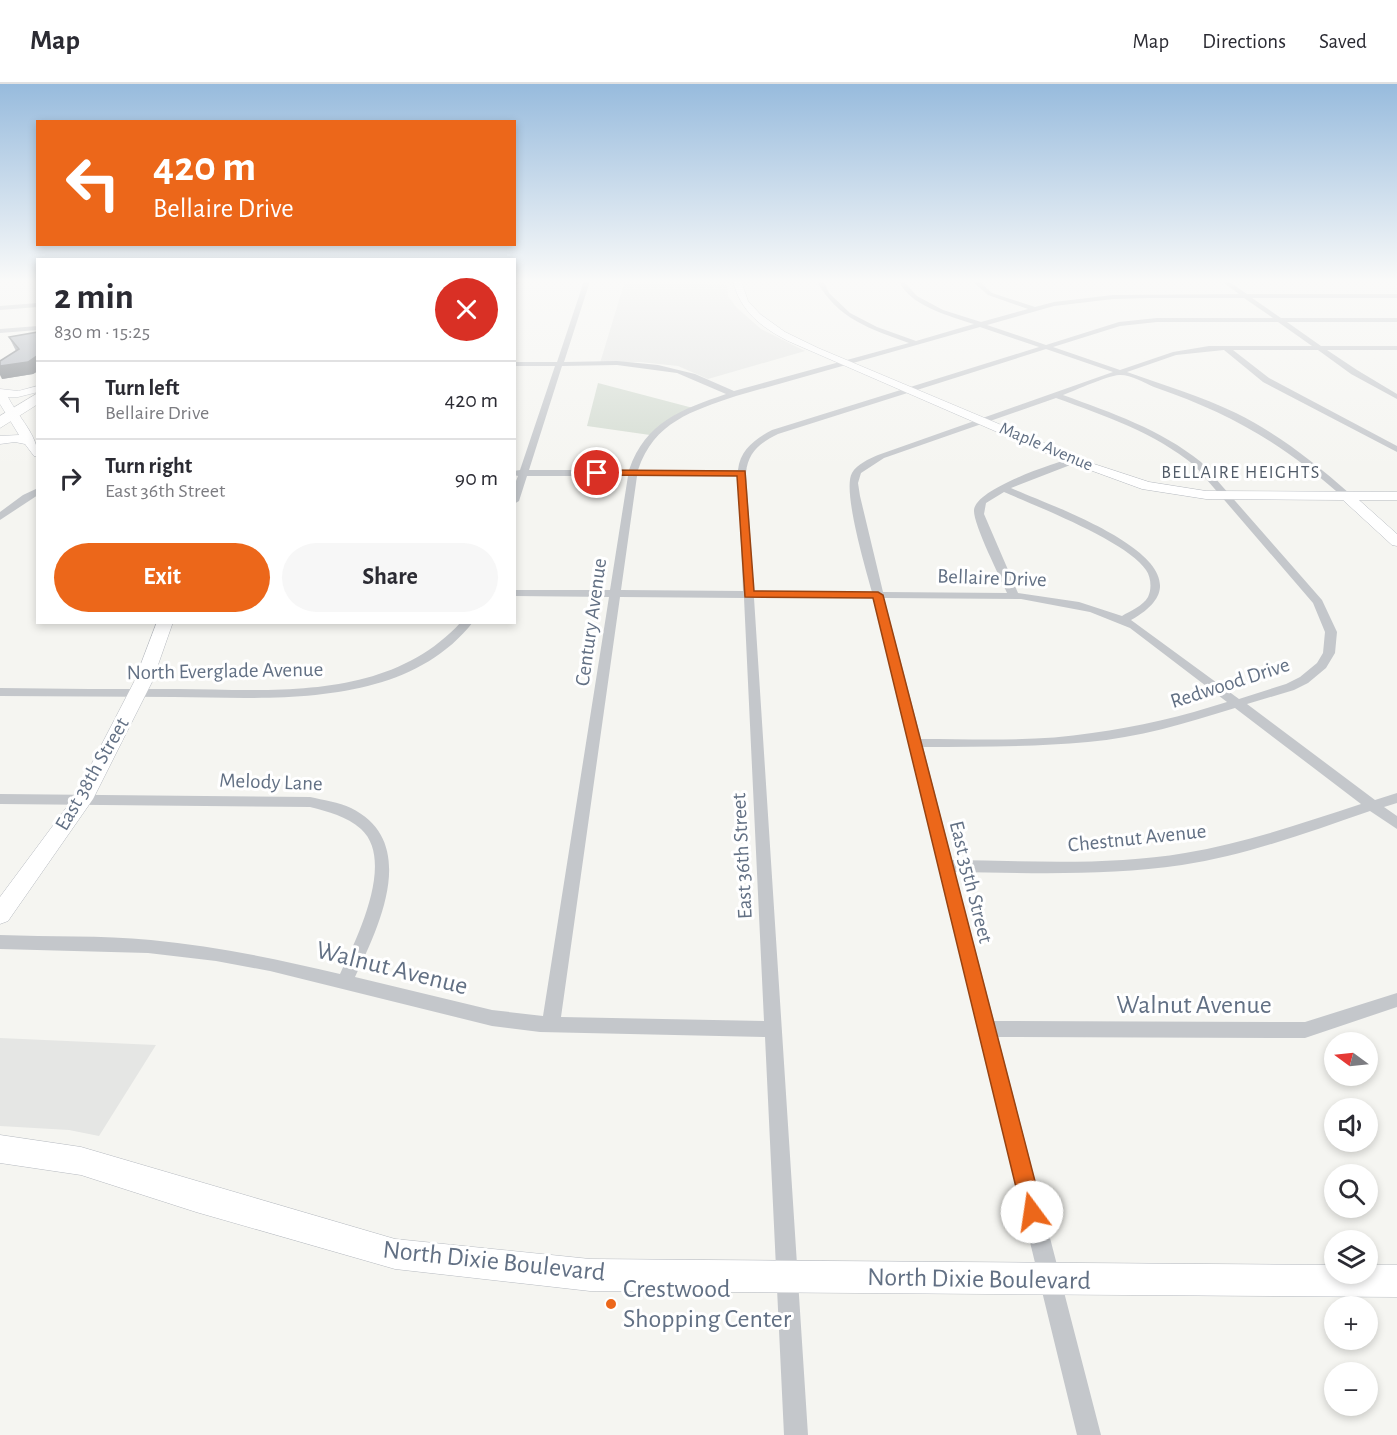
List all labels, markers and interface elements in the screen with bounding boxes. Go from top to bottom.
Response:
text: Map [30,27,80,55]
text: Map [1133,31,1169,52]
text: Directions [1202,31,1286,52]
text: Saved [1319,31,1367,52]
icon: left [54,144,132,222]
text: 420 m [153,146,256,188]
text: Bellaire Drive [153,195,294,222]
button: close [435,278,498,341]
text: 2 min [54,279,134,315]
text: 830 m · 15:25 [54,322,150,342]
text: Turn left [105,377,179,399]
icon: left [54,384,87,417]
text: 420 m [445,389,498,411]
text: Bellaire Drive [105,403,209,423]
street label: Maple Avenue [997,419,1095,475]
pin [571,447,622,498]
text: Turn right [105,455,192,477]
icon: arrive [580,456,613,489]
icon: right [54,462,87,495]
district label: BELLAIRE HEIGHTS [1161,464,1321,482]
text: 90 m [455,467,498,489]
text: East 36th Street [105,481,225,501]
button: Exit [54,543,270,612]
button: Share [282,543,498,612]
street label: Century Avenue [572,557,610,687]
street label: Bellaire Drive [937,566,1047,590]
street label: Redwood Drive [1168,654,1292,712]
street label: North Everglade Avenue [126,659,324,683]
street label: East 38th Street [51,714,133,834]
street label: Melody Lane [219,770,323,794]
street label: East 36th Street [728,792,756,920]
street label: East 35th Street [946,819,996,946]
street label: Chestnut Avenue [1067,820,1207,856]
street label: Walnut Avenue [314,937,470,999]
street label: Walnut Avenue [1116,992,1272,1018]
north arrow [1324,1032,1378,1086]
map controls [1324,1032,1378,1416]
button: sound [1324,1098,1378,1152]
button: search [1324,1164,1378,1218]
position arrow [1000,1180,1064,1244]
button: layers [1324,1230,1378,1284]
street label: North Dixie Boulevard [381,1236,607,1286]
street label: North Dixie Boulevard [867,1264,1091,1294]
place label: Crestwood Shopping Center [623,1276,792,1332]
button: + [1324,1296,1378,1350]
marker: Crestwood Shopping Center [604,1297,618,1311]
button: − [1324,1362,1378,1416]

